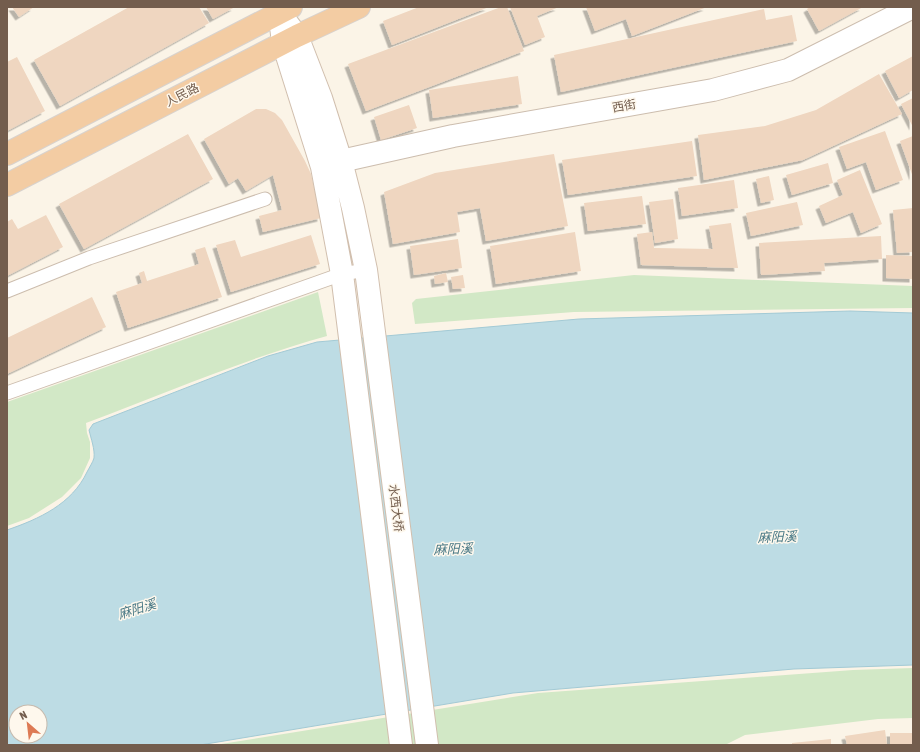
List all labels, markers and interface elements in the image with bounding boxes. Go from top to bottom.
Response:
street label: 人民路 [163,81,201,109]
street label: 西街 [611,97,637,115]
street label: 水西大桥 [386,483,406,533]
water label: 麻阳溪 [757,529,799,545]
water label: 麻阳溪 [433,541,475,557]
water label: 麻阳溪 [116,596,160,622]
north arrow [8,704,48,744]
text: N [18,708,29,722]

